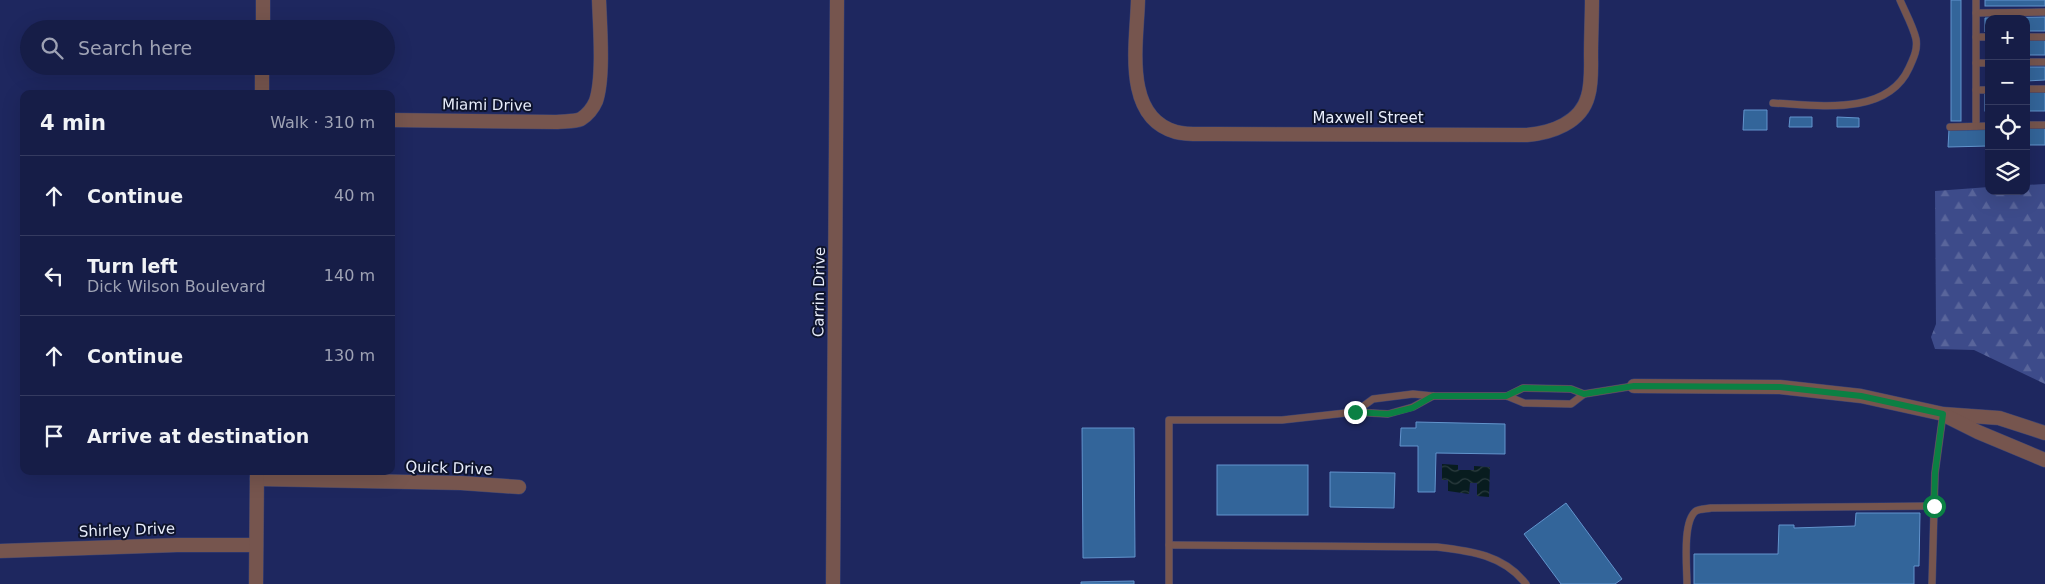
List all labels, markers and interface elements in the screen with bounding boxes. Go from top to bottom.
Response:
map controls [1985,15,2030,195]
button: + [1985,15,2030,60]
search box [20,20,395,75]
icon: search [38,34,66,62]
text: Search here [78,37,192,59]
button: − [1985,60,2030,105]
street label: Miami Drive [442,95,532,115]
button: locate [1985,105,2030,150]
street label: Maxwell Street [1312,109,1424,127]
text: 4 min [40,111,106,135]
text: Walk · 310 m [270,113,375,132]
button: layers [1985,150,2030,195]
icon: ahead [40,182,68,210]
text: Continue [87,185,183,207]
text: 40 m [334,186,375,205]
street label: Carrin Drive [809,247,829,337]
text: Turn left [87,255,178,277]
icon: left [40,262,68,290]
text: 140 m [324,266,375,285]
text: Dick Wilson Boulevard [87,277,266,296]
icon: ahead [40,342,68,370]
text: Continue [87,345,183,367]
text: 130 m [324,346,375,365]
route end [1344,401,1367,424]
icon: arrive [40,422,68,450]
text: Arrive at destination [87,425,309,447]
street label: Quick Drive [405,457,493,479]
route start [1923,495,1946,518]
street label: Shirley Drive [79,519,175,541]

